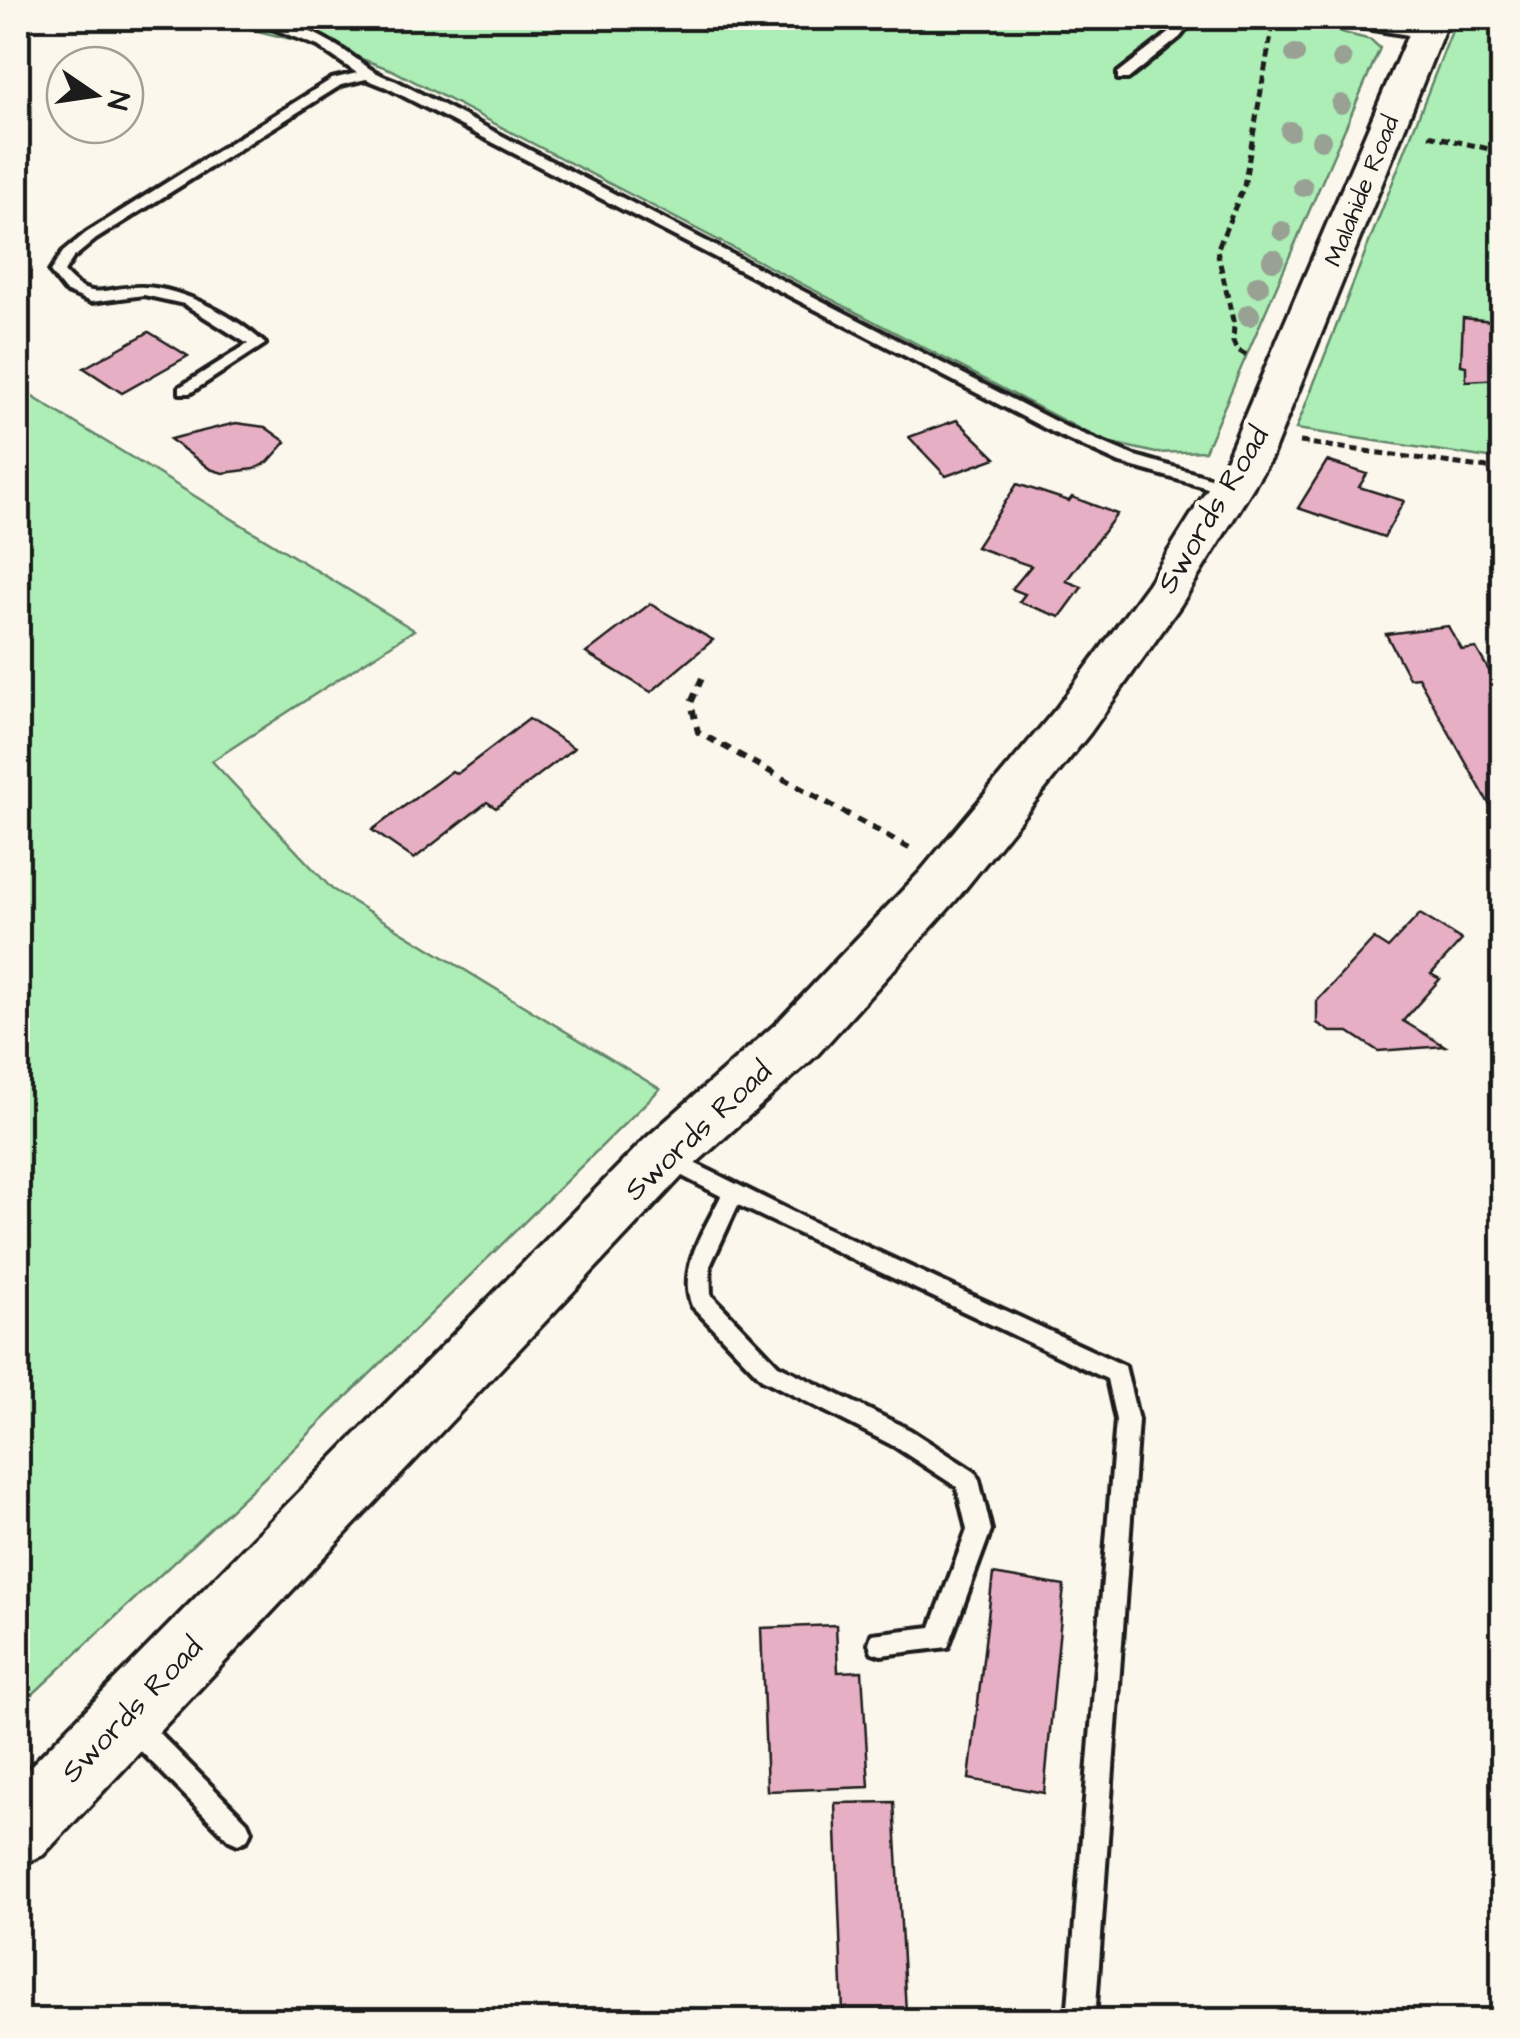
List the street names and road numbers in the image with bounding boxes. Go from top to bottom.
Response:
street label: Malahide Road [1316,110,1408,272]
street label: Swords Road [1147,418,1279,602]
street label: Swords Road [615,1051,781,1211]
street label: Swords Road [51,1628,213,1792]

